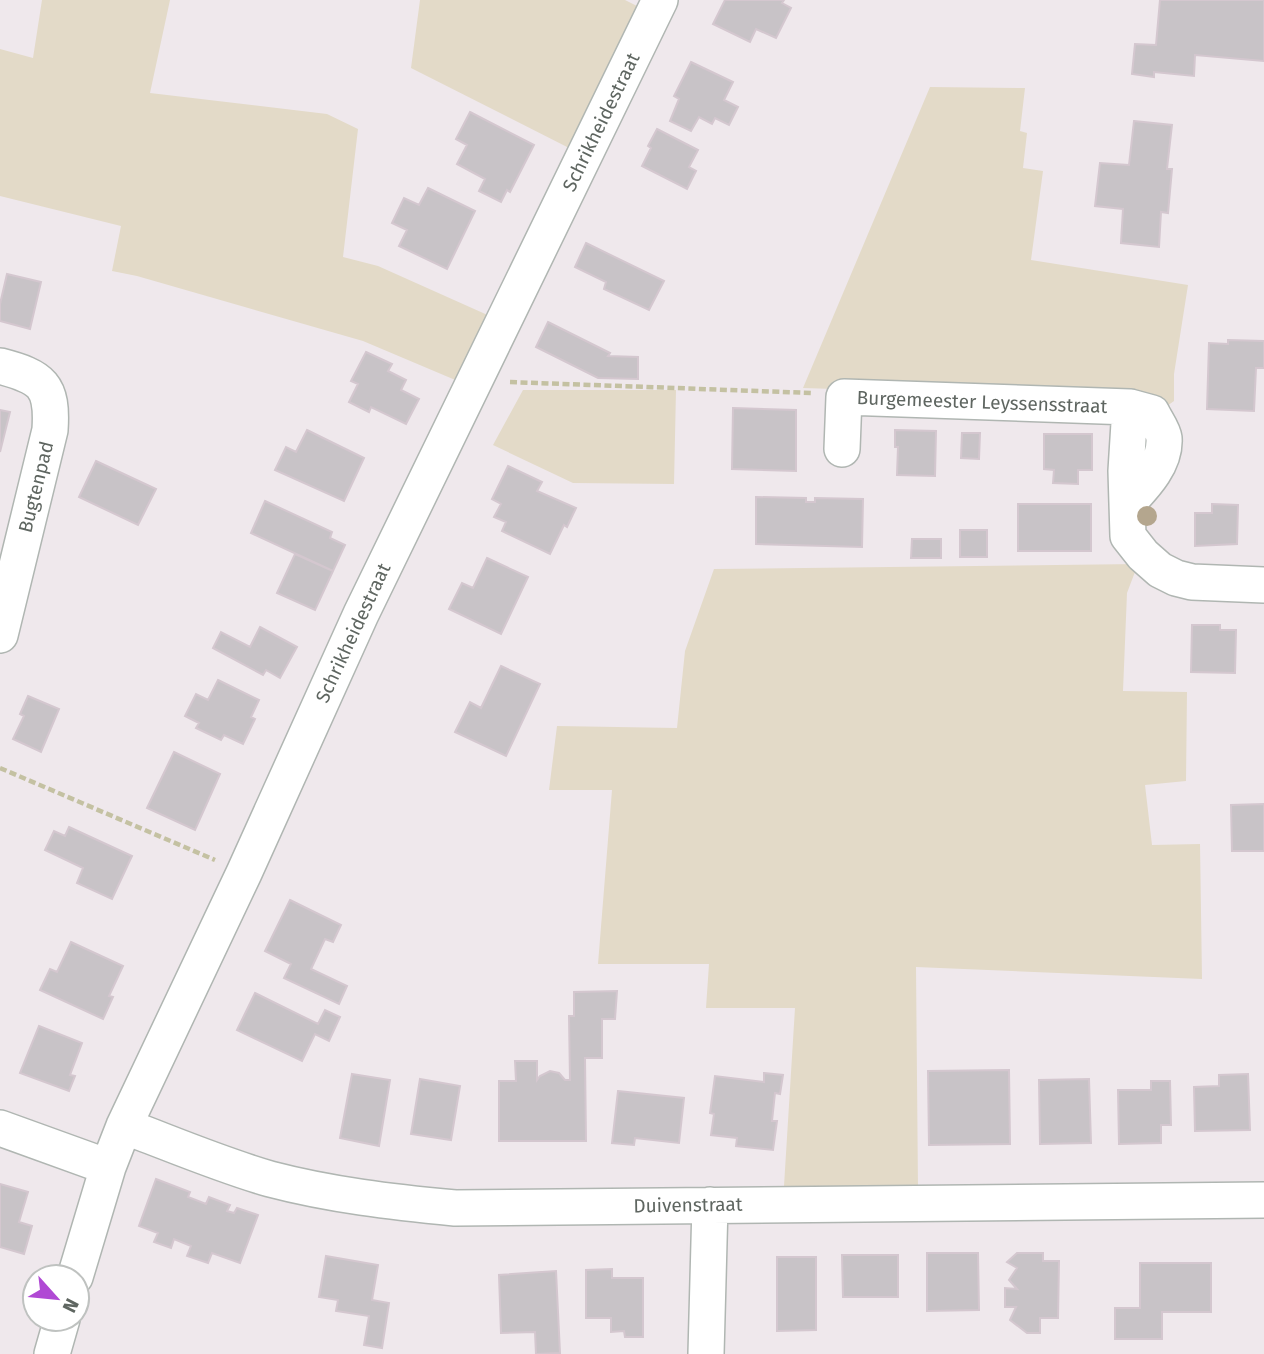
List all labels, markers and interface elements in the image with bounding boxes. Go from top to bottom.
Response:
street label: Schrikheidestraat [557,49,645,195]
street label: Burgemeester Leyssensstraat [856,386,1108,418]
street label: Bugtenpad [14,439,58,535]
street label: Schrikheidestraat [311,559,395,706]
street label: Duivenstraat [633,1193,743,1217]
north arrow [21,1263,91,1333]
text: N [58,1295,84,1316]

